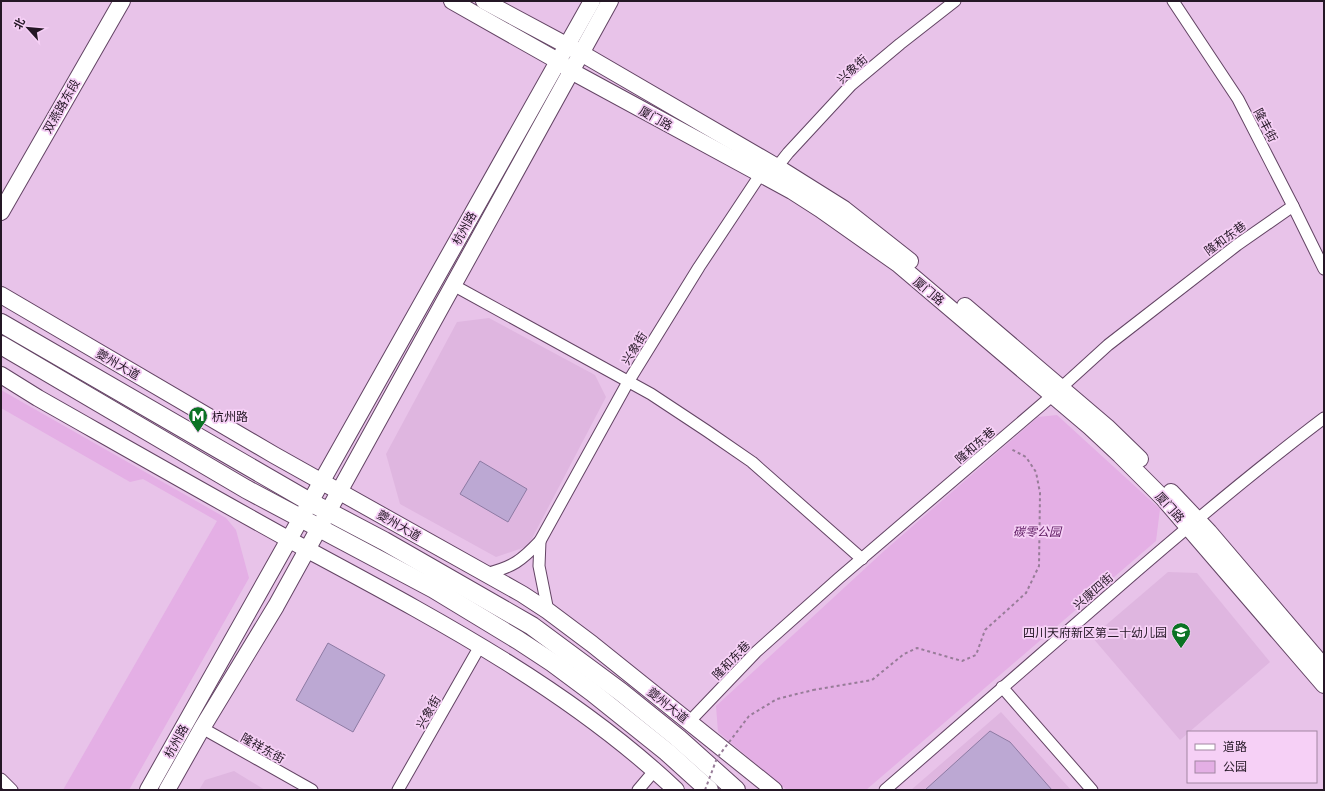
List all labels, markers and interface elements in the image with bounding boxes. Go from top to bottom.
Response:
north arrow [8,8,48,48]
text: 北 [9,15,28,32]
street label: 兴象街 [833,51,871,87]
street label: 双燕路东段 [39,76,83,136]
street label: 厦门路 [636,102,676,134]
street label: 隆丰街 [1250,105,1282,145]
street label: 杭州路 [448,208,480,248]
street label: 隆和东巷 [1201,217,1249,259]
street label: 厦门路 [910,273,948,309]
street label: 兴象街 [617,328,651,368]
street label: 夔州大道 [93,345,143,383]
metro station icon: 杭州路 [187,405,209,433]
place label: 杭州路 [212,408,248,425]
street label: 隆和东巷 [951,423,999,467]
street label: 厦门路 [1152,488,1188,526]
street label: 夔州大道 [374,506,424,544]
park label: 碳零公园 [1013,523,1063,540]
street label: 兴康四街 [1069,569,1117,613]
school or university icon: 四川天府新区第二十幼儿园 [1170,621,1192,649]
place label: 四川天府新区第二十幼儿园 [1023,624,1167,641]
street label: 隆和东巷 [708,637,754,683]
street label: 夔州大道 [644,683,692,727]
street label: 兴象街 [412,692,444,732]
street label: 杭州路 [160,721,192,761]
street label: 隆祥东街 [238,729,288,767]
legend [1187,731,1317,783]
text: 道路 [1223,738,1247,755]
text: 公园 [1223,758,1247,775]

